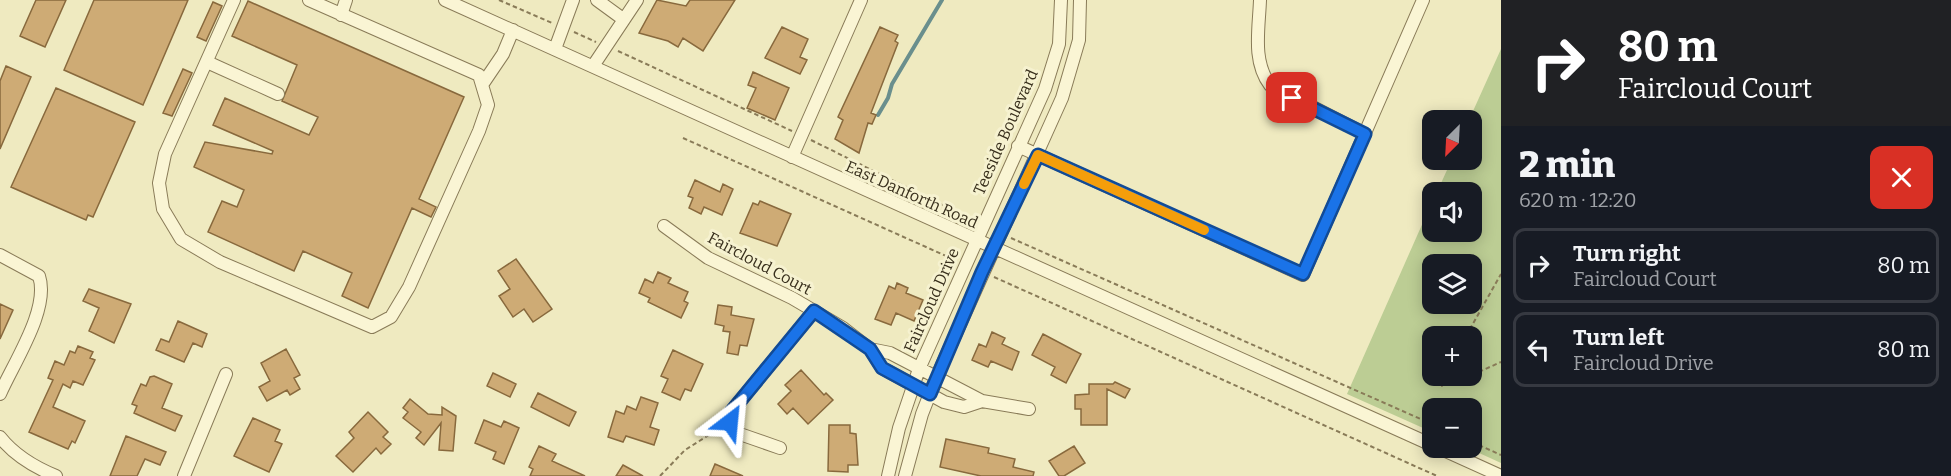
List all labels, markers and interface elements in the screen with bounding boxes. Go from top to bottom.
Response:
text: 80 m [1618,22,1718,72]
icon: right [1519,24,1597,102]
street label: Teeside Boulevard [969,66,1042,198]
pin [1266,72,1317,123]
text: Faircloud Court [1618,73,1812,105]
icon: arrive [1275,81,1308,114]
north arrow [1422,110,1482,170]
map controls [1422,110,1482,458]
text: 2 min [1519,143,1615,187]
button: close [1870,146,1933,209]
street label: East Danforth Road [843,157,982,232]
button: sound [1422,182,1482,242]
text: 620 m · 12:20 [1519,188,1636,212]
street label: Faircloud Court [705,228,815,299]
text: Turn right [1573,240,1681,267]
street label: Faircloud Drive [900,245,963,355]
icon: right [1522,249,1555,282]
text: 80 m [1877,252,1930,279]
button: layers [1422,254,1482,314]
text: Faircloud Court [1573,267,1717,291]
text: Turn left [1573,324,1665,351]
button: + [1422,326,1482,386]
icon: left [1522,333,1555,366]
text: 80 m [1877,336,1930,363]
text: Faircloud Drive [1573,351,1714,375]
position arrow [698,390,762,454]
button: − [1422,398,1482,458]

